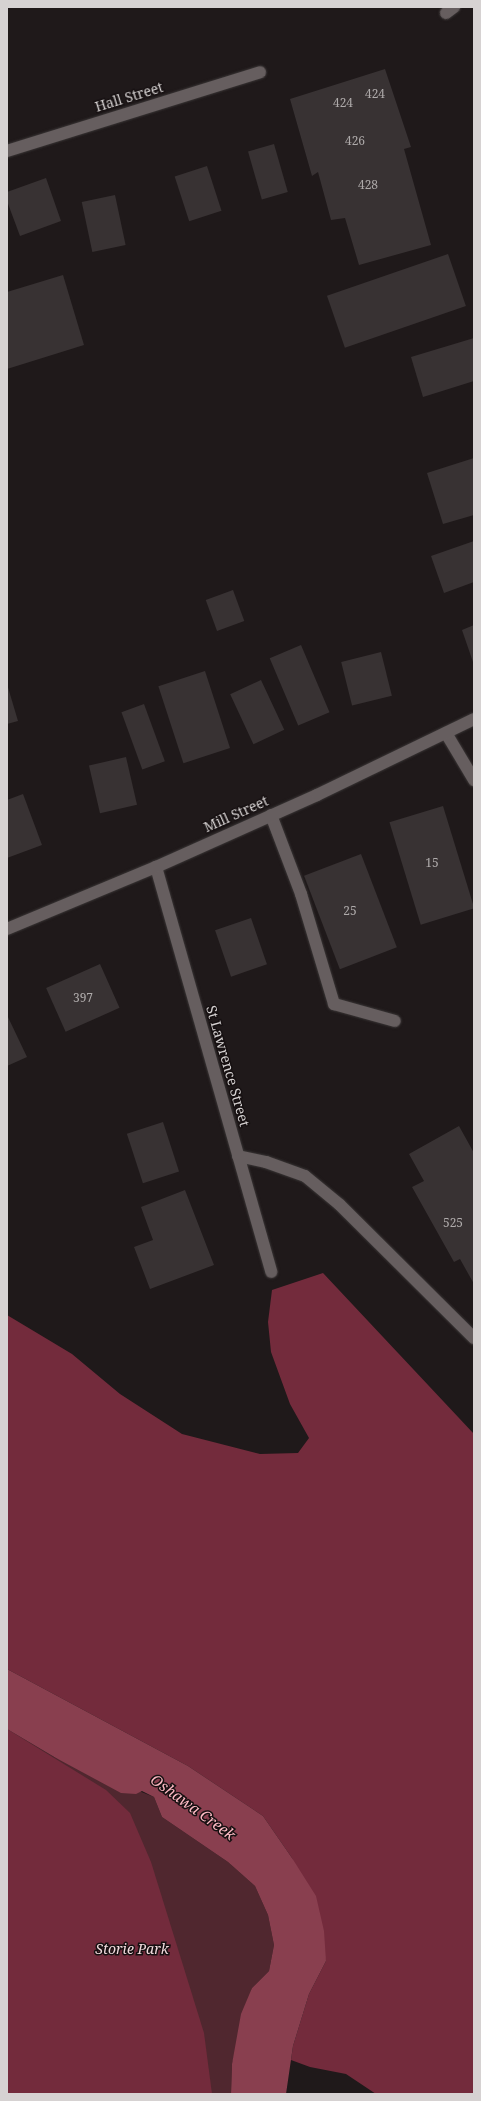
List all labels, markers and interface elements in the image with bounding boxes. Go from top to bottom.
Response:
street label: Hall Street [93,79,165,115]
house number: 424 [365,87,385,101]
house number: 424 [333,96,353,110]
house number: 426 [345,134,365,148]
house number: 428 [358,178,378,192]
street label: Mill Street [201,792,271,836]
house number: 15 [425,856,439,870]
house number: 25 [343,904,357,918]
house number: 397 [73,991,93,1005]
street label: St Lawrence Street [203,1004,253,1128]
house number: 525 [443,1216,463,1230]
water label: Oshawa Creek [147,1770,239,1844]
park label: Storie Park [95,1941,169,1957]

